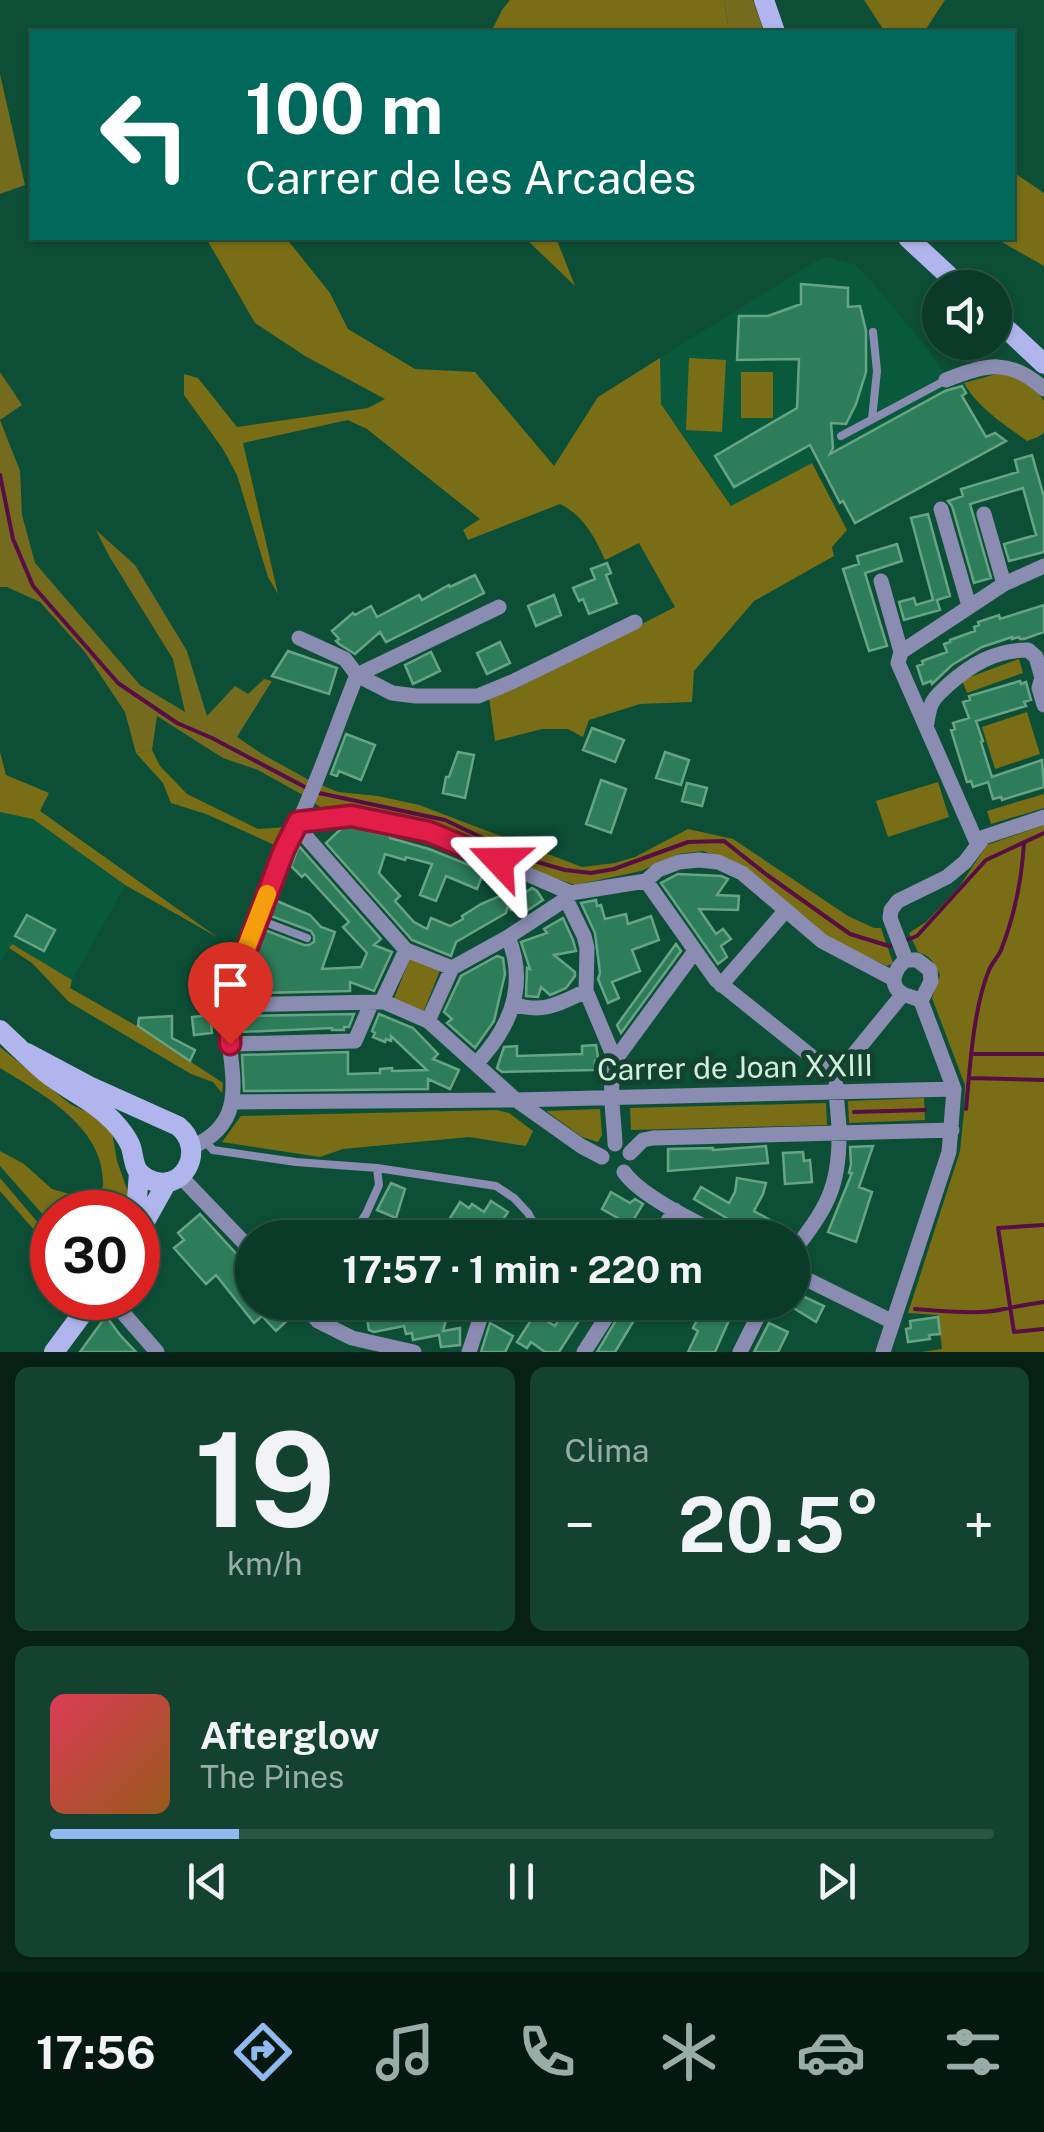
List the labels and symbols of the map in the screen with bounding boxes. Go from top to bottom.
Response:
position arrow [447,809,551,913]
pin [188,942,273,1045]
street label: Carrer de Joan XXIII [597,1047,873,1087]
speed limit sign: 30 [30,1190,160,1320]

